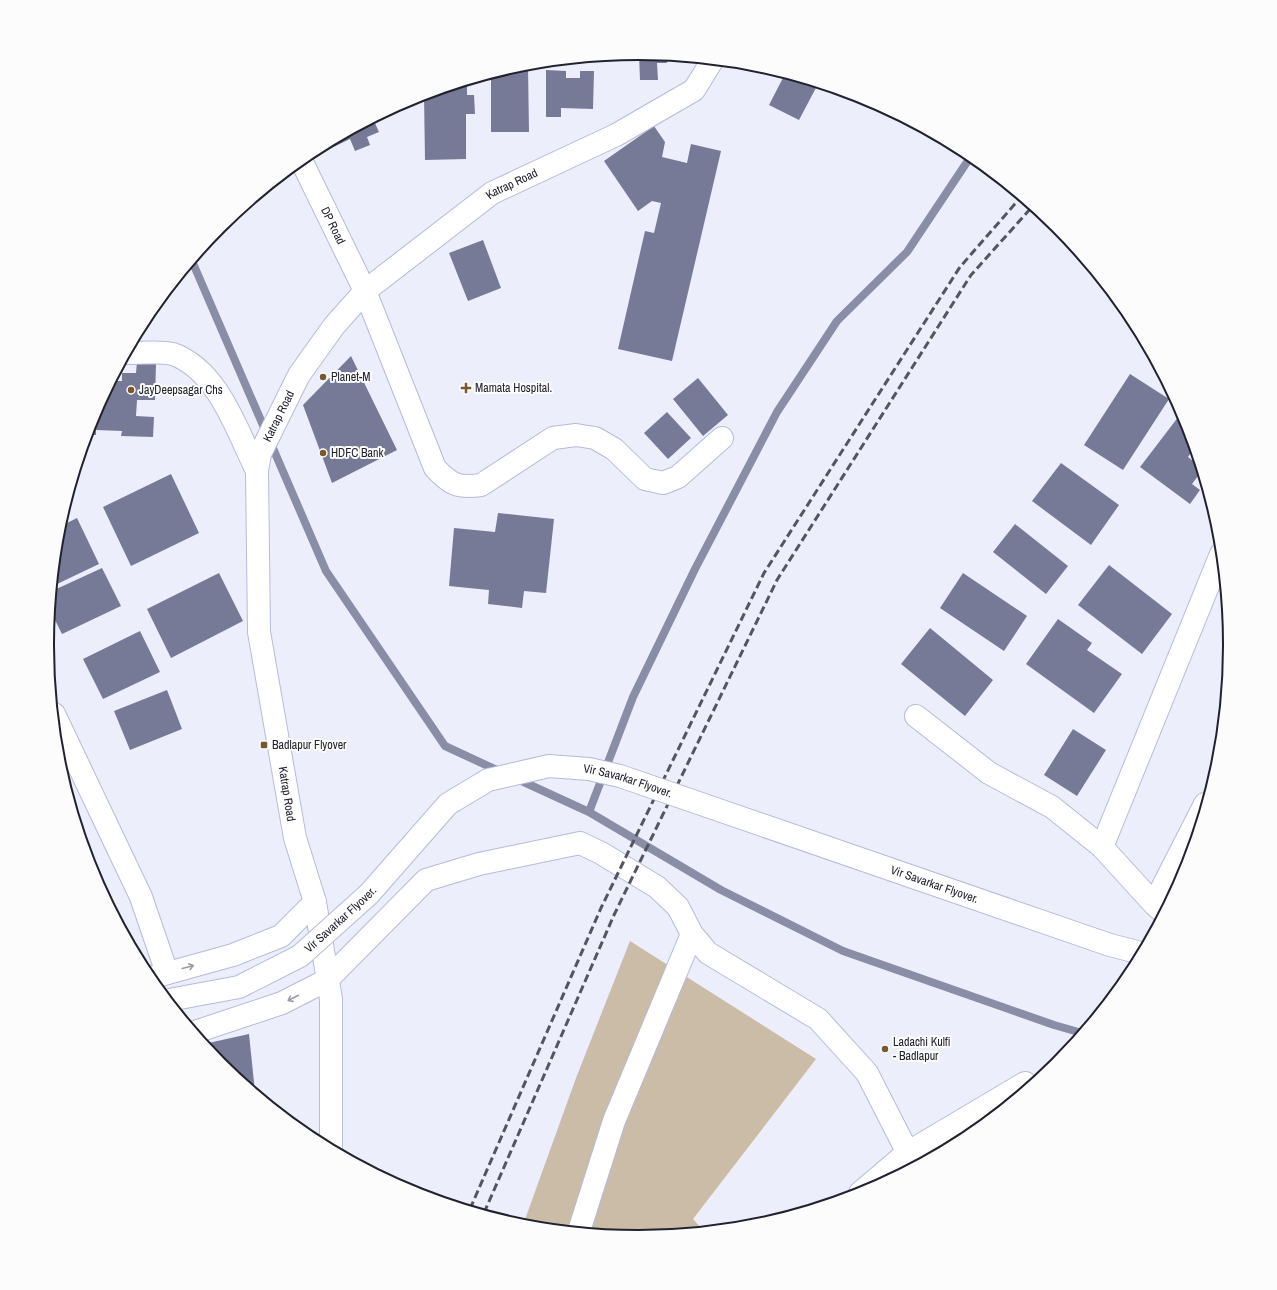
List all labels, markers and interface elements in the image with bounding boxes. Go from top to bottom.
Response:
street label: Katrap Road [482,165,540,203]
street label: DP Road [317,204,349,247]
place label: Planet-M [331,369,370,385]
marker: Planet-M [318,372,328,382]
place label: Mamata Hospital. [475,380,552,396]
place label: JayDeepsagar Chs [139,382,223,398]
marker: Mamata Hospital. [460,382,472,394]
marker: JayDeepsagar Chs [126,385,136,395]
street label: Katrap Road [259,388,298,444]
place label: HDFC Bank [331,445,384,461]
marker: HDFC Bank [318,448,328,458]
place label: Badlapur Flyover [272,737,347,753]
marker: Badlapur Flyover [259,740,269,750]
street label: Vir Savarkar Flyover. [583,761,674,801]
street label: Katrap Road [275,765,299,823]
street label: Vir Savarkar Flyover. [889,862,981,907]
street label: Vir Savarkar Flyover. [301,883,380,956]
one-way arrow [181,963,194,970]
one-way arrow [287,994,299,1002]
place label: Ladachi Kulfi - Badlapur [893,1034,950,1064]
marker: Ladachi Kulfi - Badlapur [880,1044,890,1054]

